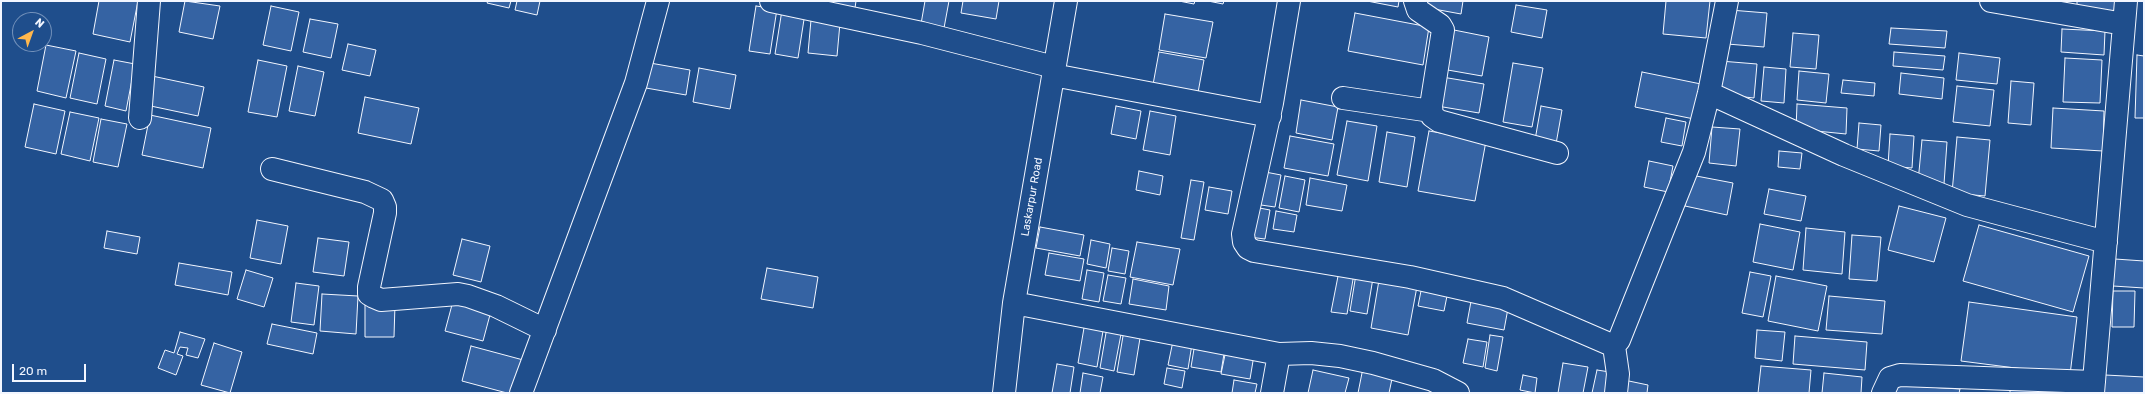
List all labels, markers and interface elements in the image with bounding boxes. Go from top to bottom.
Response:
north arrow [12,12,52,52]
text: N [32,16,47,31]
street label: Laskarpur Road [1019,157,1045,237]
scale bar [14,356,88,382]
text: 20 m [19,364,47,378]

